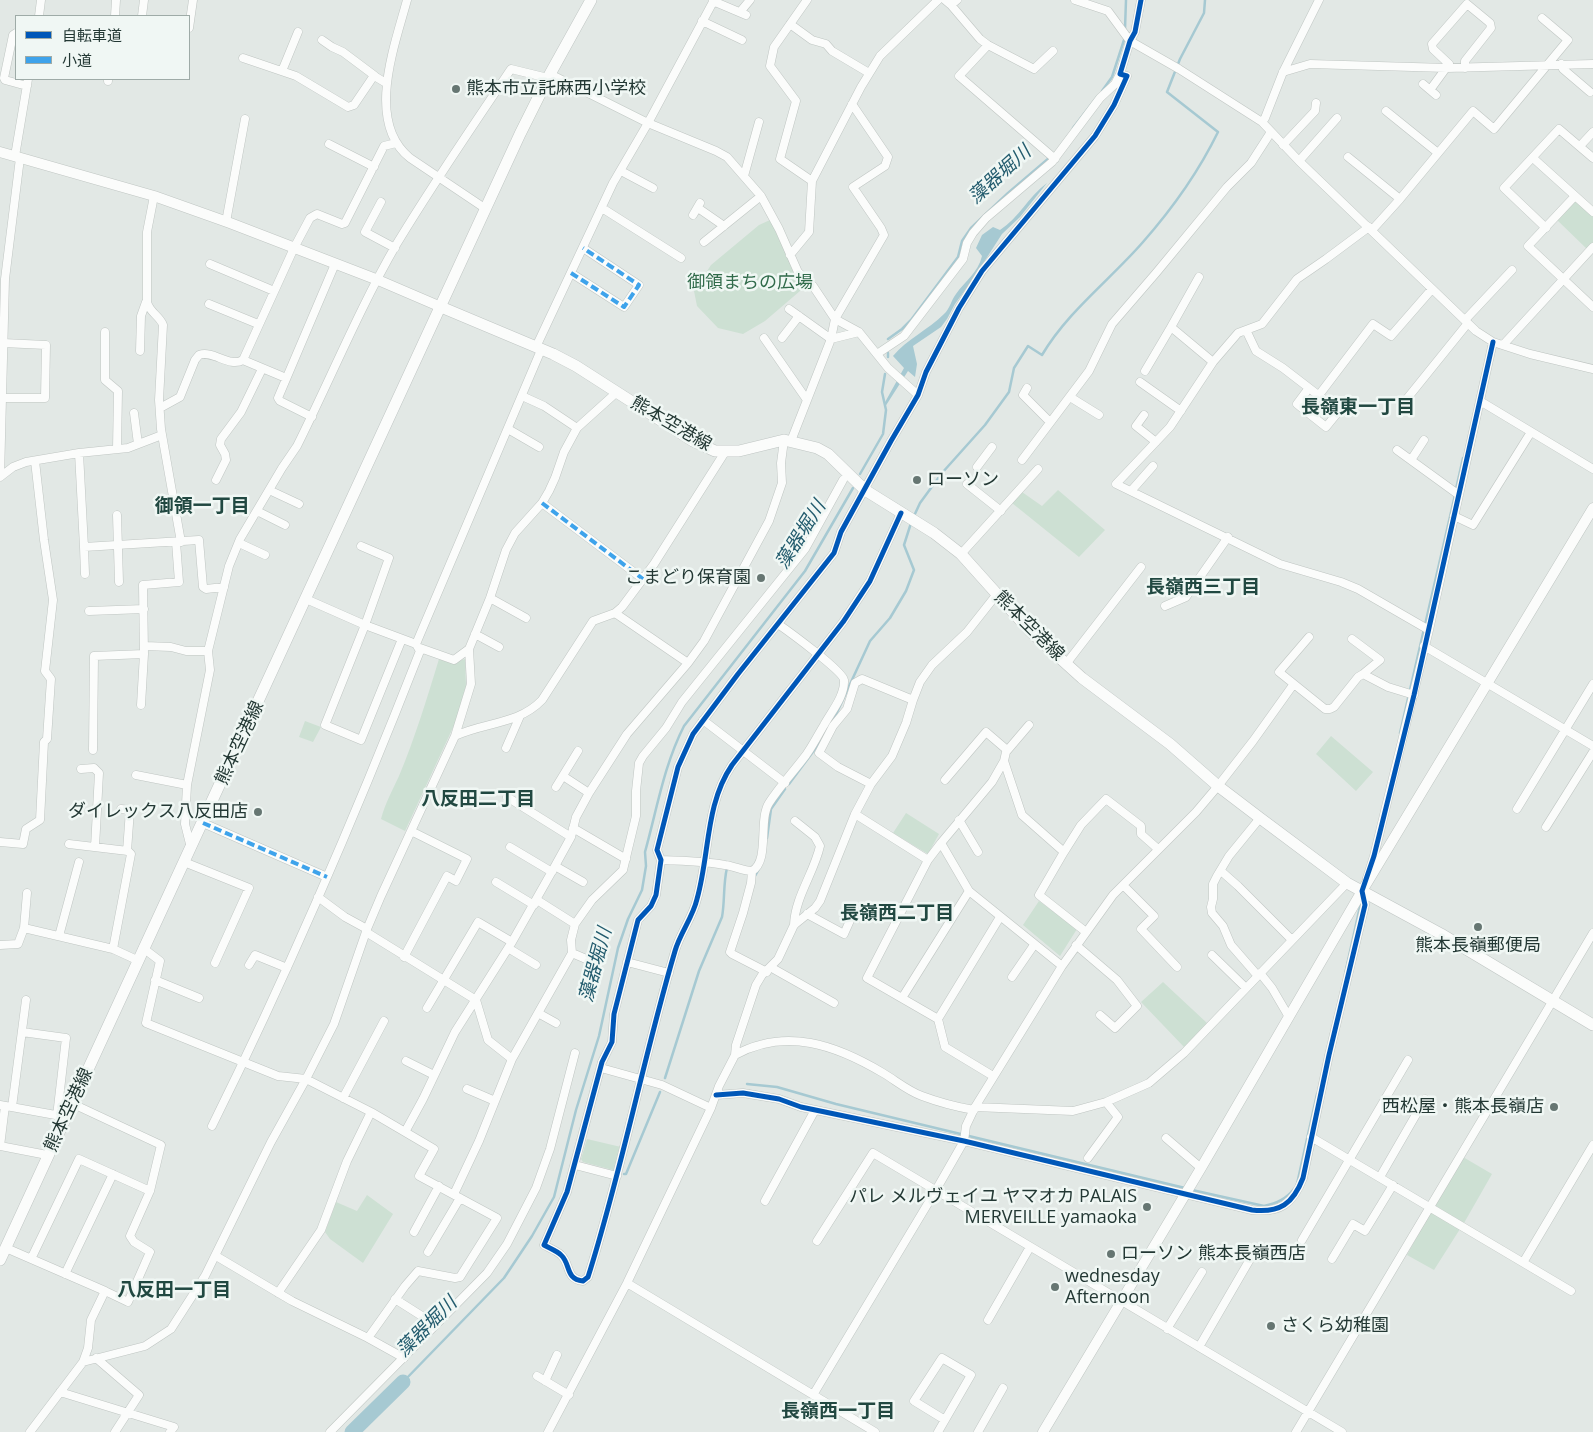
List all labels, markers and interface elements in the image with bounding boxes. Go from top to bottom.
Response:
legend [15,15,190,80]
text: 自転車道 [62,25,122,45]
text: 小道 [62,50,92,70]
place label: 熊本市立託麻西小学校 [466,78,646,100]
marker: 熊本市立託麻西小学校 [450,83,462,95]
water label: 藻器堀川 [964,141,1036,209]
park label: 御領まちの広場 [687,272,813,294]
street label: 熊本空港線 [627,392,715,456]
district label: 長嶺東一丁目 [1301,397,1415,419]
place label: ローソン [927,469,999,491]
marker: ローソン [911,474,923,486]
district label: 御領一丁目 [155,496,249,518]
water label: 藻器堀川 [771,497,831,573]
place label: こまどり保育園 [625,567,751,589]
marker: こまどり保育園 [755,572,767,584]
district label: 長嶺西三丁目 [1146,577,1260,599]
street label: 熊本空港線 [990,587,1068,665]
street label: 熊本空港線 [211,698,269,788]
district label: 八反田二丁目 [421,789,535,811]
place label: ダイレックス八反田店 [68,801,248,823]
marker: ダイレックス八反田店 [252,806,264,818]
district label: 長嶺西二丁目 [840,903,954,925]
marker: 熊本長嶺郵便局 [1472,921,1484,933]
water label: 藻器堀川 [575,925,617,1005]
place label: 熊本長嶺郵便局 [1415,935,1541,957]
street label: 熊本空港線 [40,1065,98,1155]
place label: 西松屋・熊本長嶺店 [1382,1096,1544,1118]
marker: 西松屋・熊本長嶺店 [1548,1101,1560,1113]
place label: パレ メルヴェイユ ヤマオカ PALAIS MERVEILLE yamaoka [849,1186,1137,1228]
marker: パレ メルヴェイユ ヤマオカ PALAIS MERVEILLE yamaoka [1141,1201,1153,1213]
place label: ローソン 熊本長嶺西店 [1121,1243,1306,1265]
marker: ローソン 熊本長嶺西店 [1105,1248,1117,1260]
place label: wednesday Afternoon [1065,1266,1160,1308]
district label: 八反田一丁目 [117,1280,231,1302]
marker: wednesday Afternoon [1049,1281,1061,1293]
water label: 藻器堀川 [392,1292,462,1362]
place label: さくら幼稚園 [1281,1315,1389,1337]
marker: さくら幼稚園 [1265,1320,1277,1332]
district label: 長嶺西一丁目 [781,1401,895,1423]

